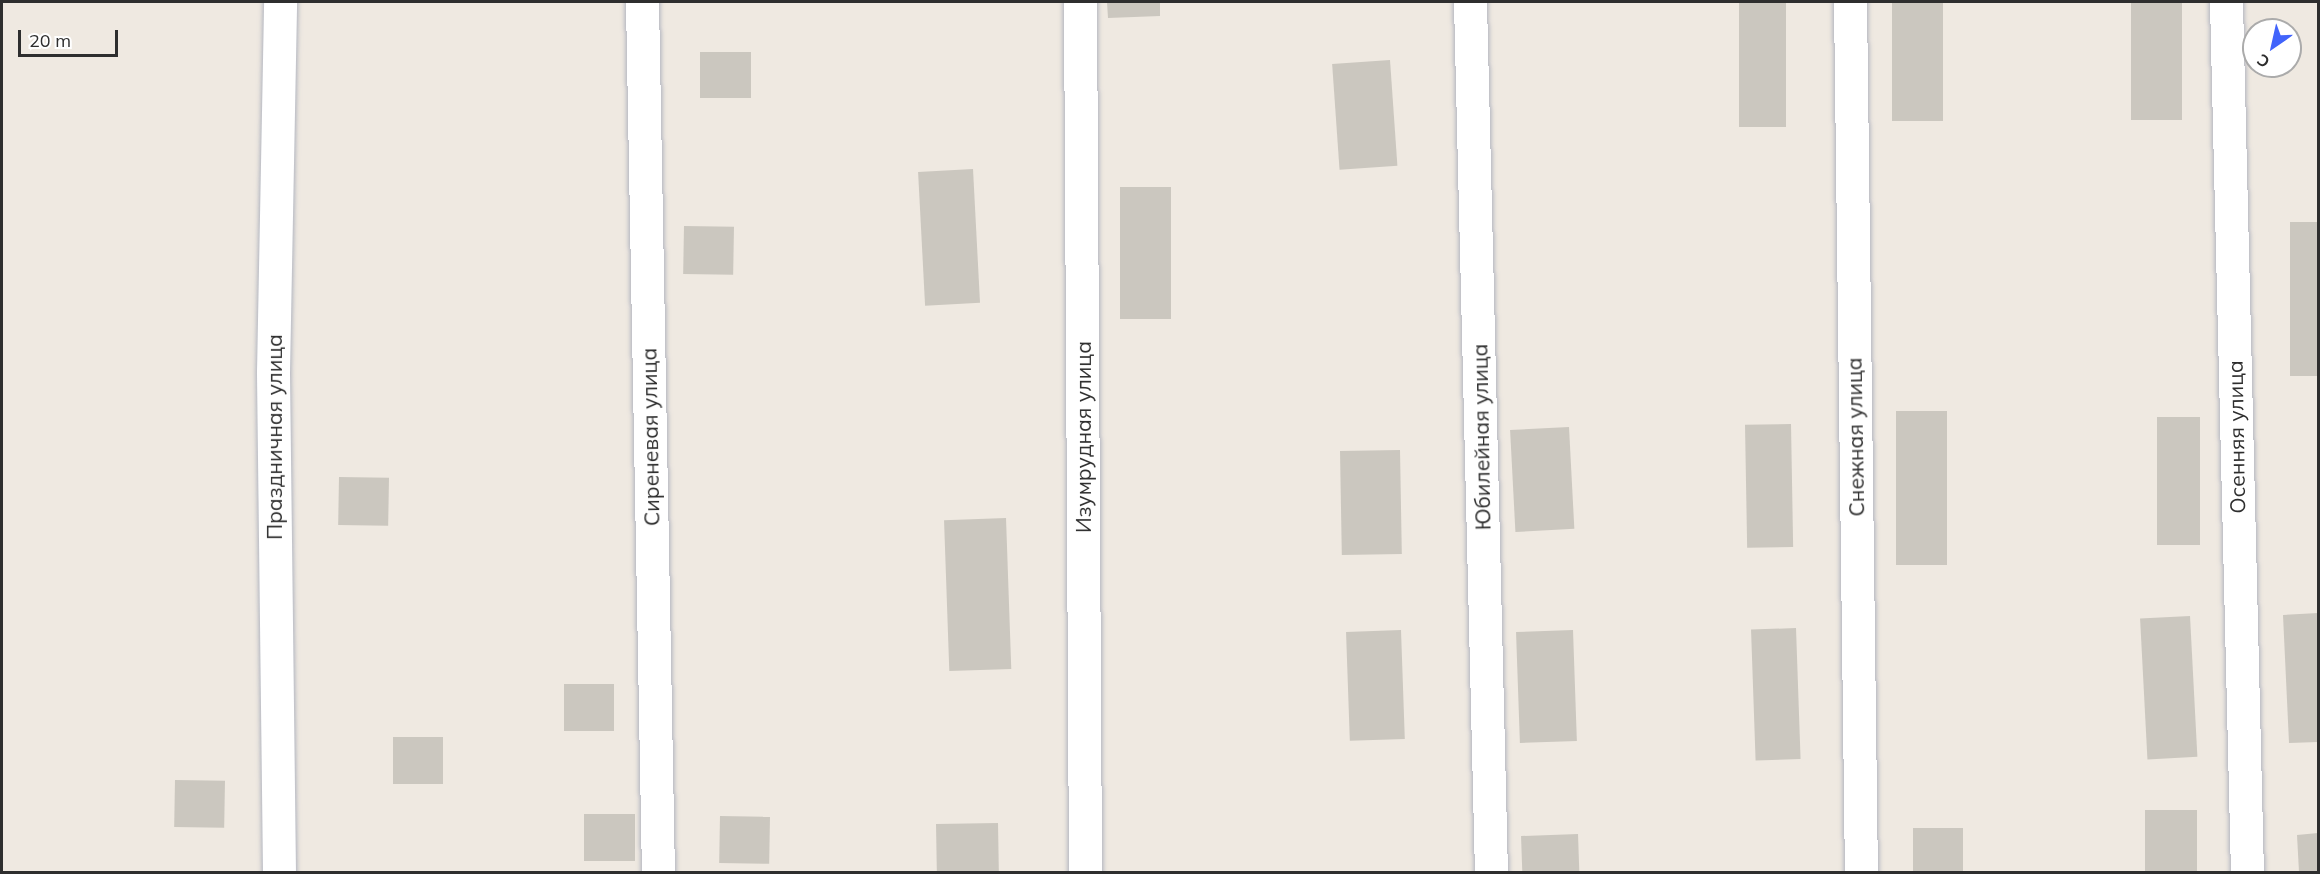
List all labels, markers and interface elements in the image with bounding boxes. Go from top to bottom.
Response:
scale bar [21,18,122,56]
north arrow [2242,18,2302,78]
text: 20 m [29,29,71,52]
text: С [2253,50,2273,73]
street label: Праздничная улица [261,334,287,540]
street label: Изумрудная улица [1070,341,1096,533]
street label: Юбилейная улица [1467,343,1495,531]
street label: Сиреневая улица [636,348,664,526]
street label: Снежная улица [1841,357,1869,517]
street label: Осенняя улица [2222,360,2250,514]

